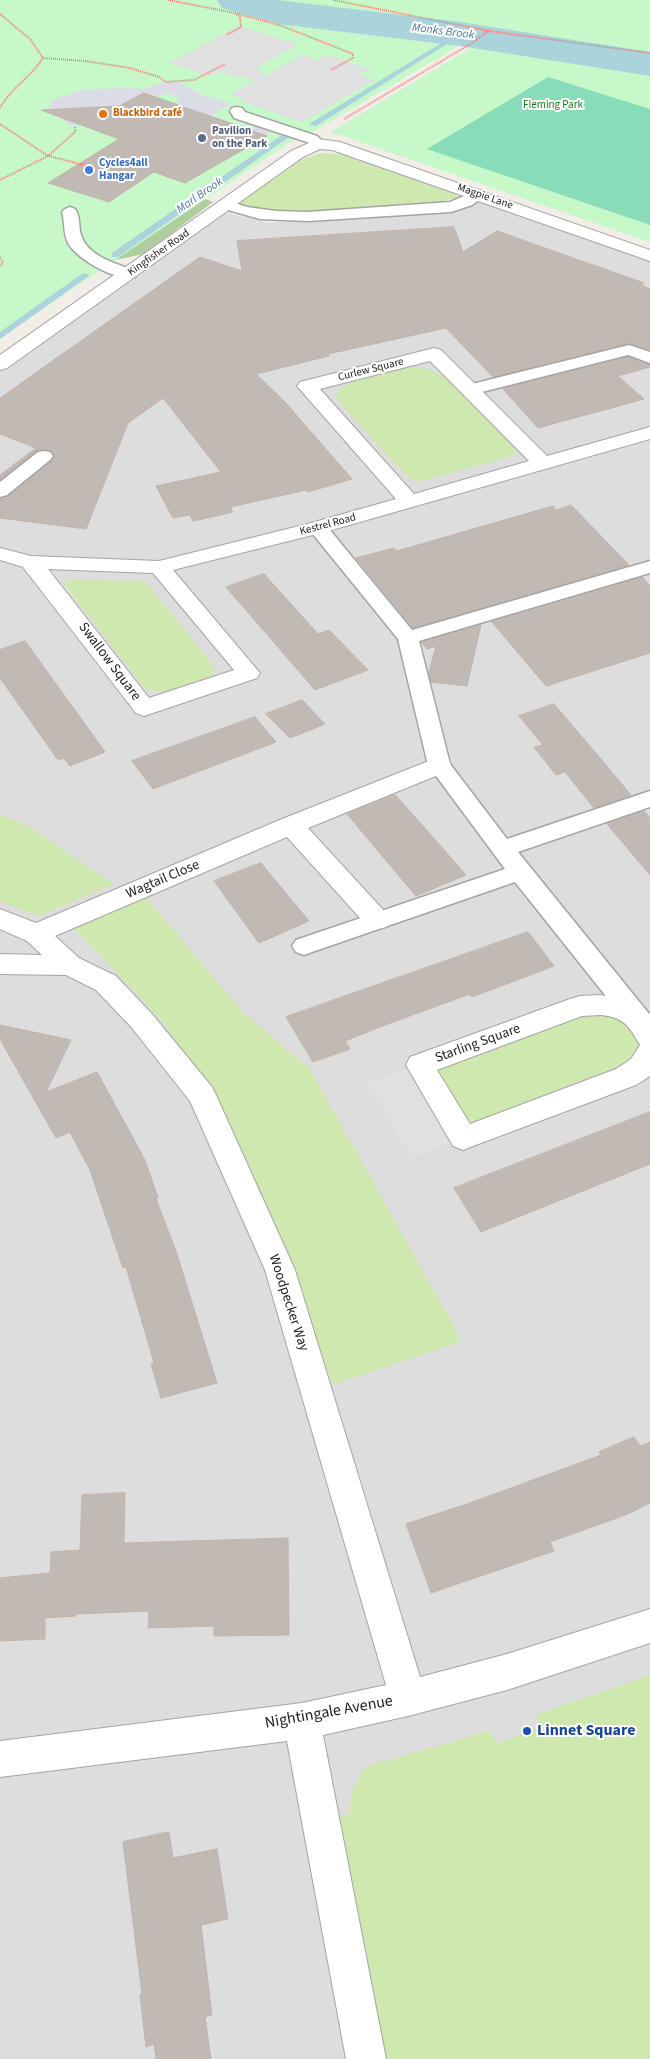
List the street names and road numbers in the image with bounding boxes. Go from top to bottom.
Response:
street label: Magpie Lane [455,181,515,213]
street label: Kingfisher Road [126,227,192,279]
street label: Curlew Square [337,355,405,385]
street label: Kestrel Road [298,511,358,539]
street label: Swallow Square [74,620,144,704]
street label: Wagtail Close [124,857,202,903]
street label: Starling Square [433,1021,523,1067]
street label: Woodpecker Way [264,1253,312,1353]
street label: Nightingale Avenue [264,1692,394,1734]

